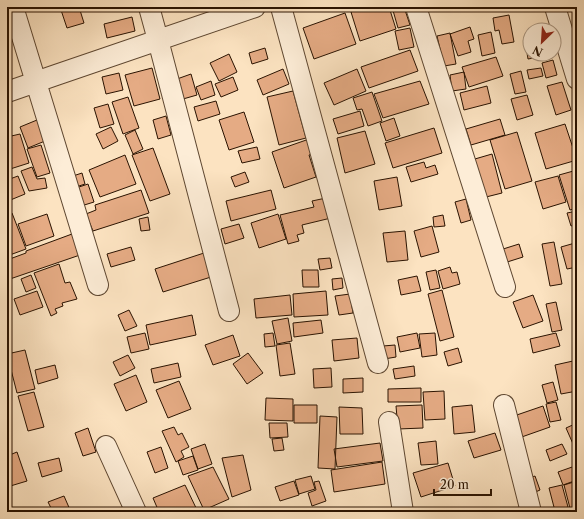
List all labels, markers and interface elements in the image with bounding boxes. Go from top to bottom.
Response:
north arrow [522,22,562,62]
text: N [530,43,545,59]
scale bar [434,471,491,497]
text: 20 m [440,477,469,492]

